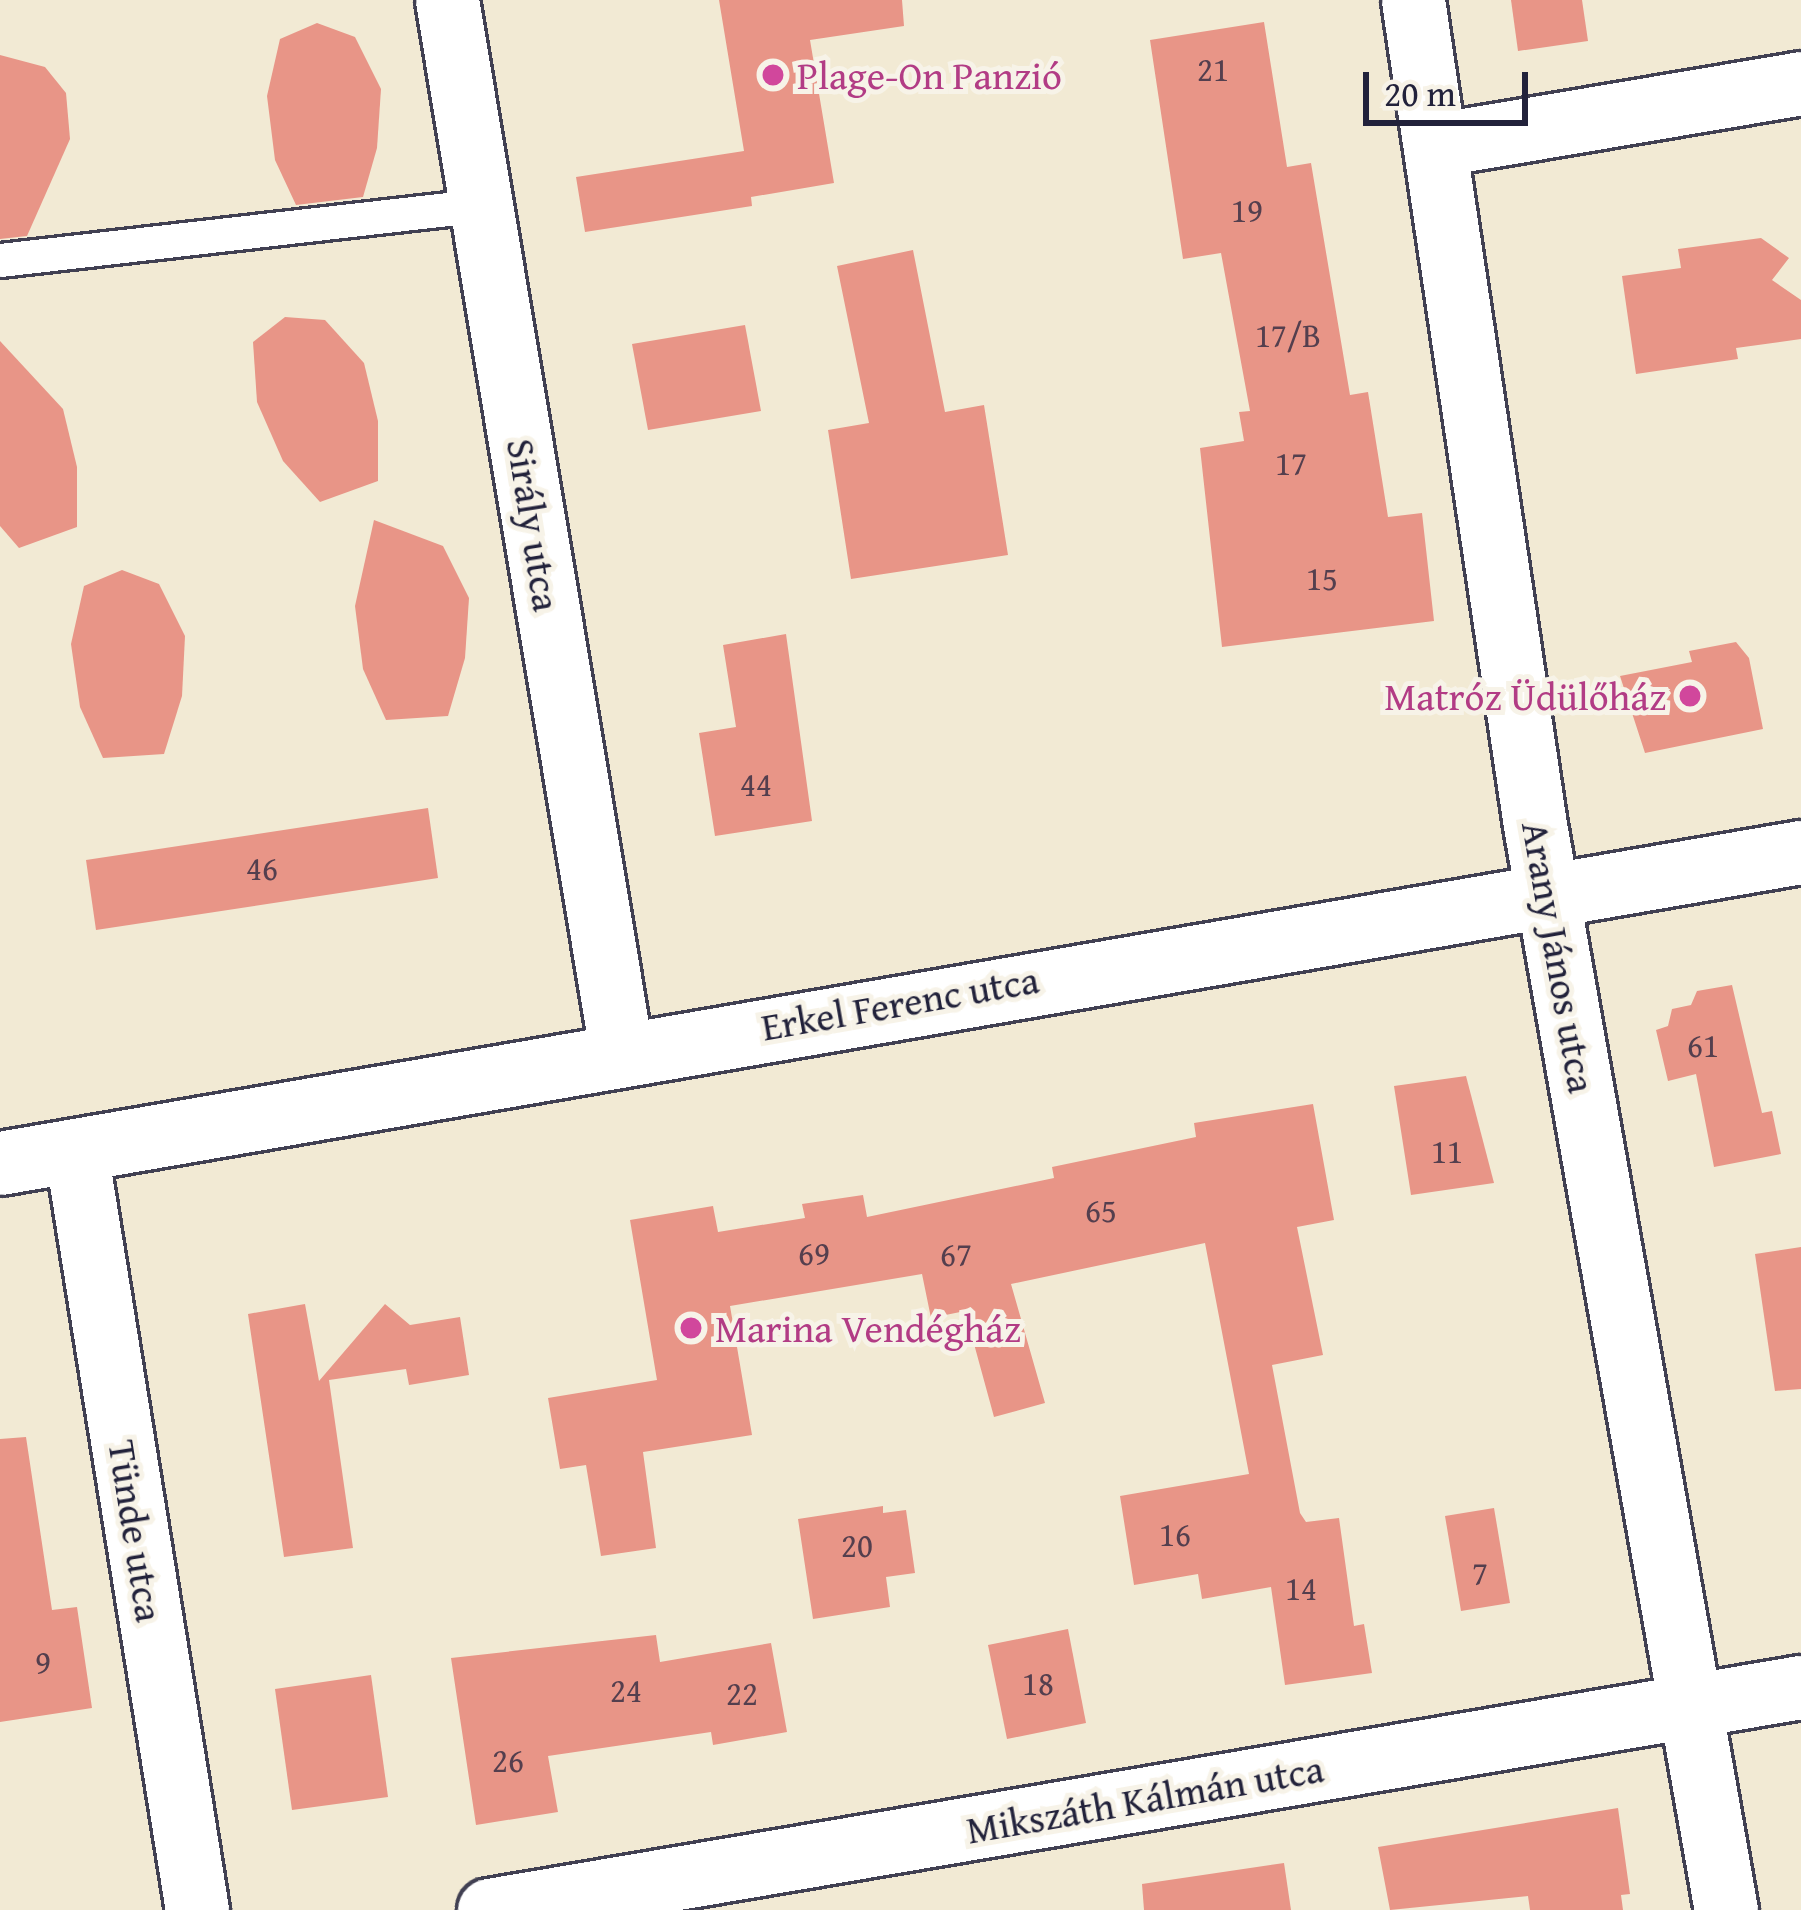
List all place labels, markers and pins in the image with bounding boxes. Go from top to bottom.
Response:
place label: Plage-On Panzió [797,52,1062,98]
marker: Plage-On Panzió [760,62,786,88]
place label: Matróz Üdülőház [1384,673,1666,719]
marker: Matróz Üdülőház [1677,683,1703,709]
place label: Marina Vendégház [715,1305,1021,1351]
marker: Marina Vendégház [678,1315,704,1341]

